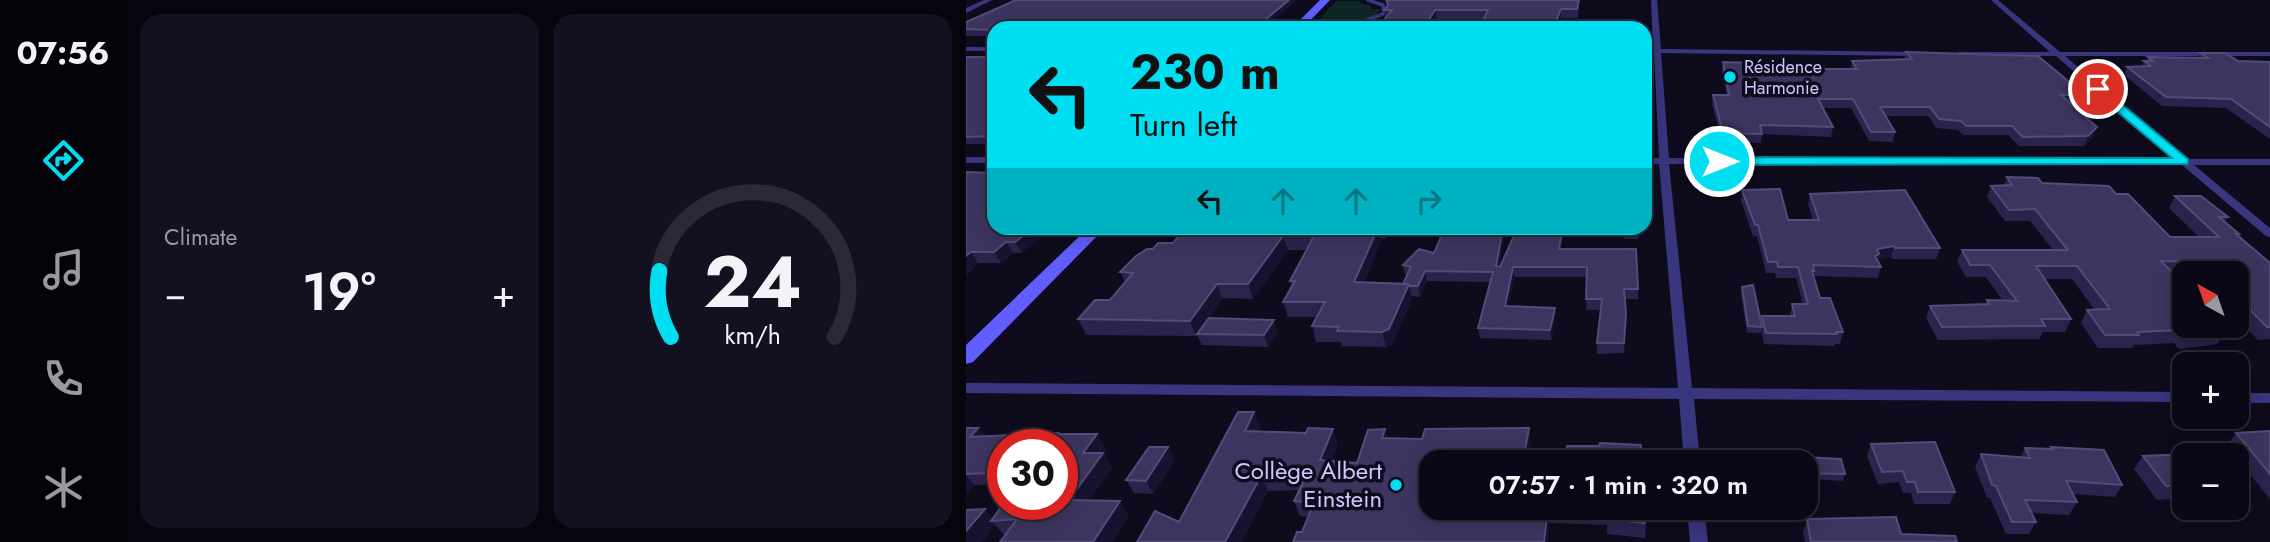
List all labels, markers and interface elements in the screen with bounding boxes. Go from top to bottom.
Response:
text: 07:56 [17,30,109,76]
text: 230 m [1130,37,1280,107]
icon: left [1015,49,1106,140]
place label: Résidence Harmonie [1744,54,1822,101]
pin [2068,59,2128,119]
marker: Résidence Harmonie [1722,69,1738,85]
icon: arrive [2079,70,2117,108]
text: Turn left [1130,102,1237,148]
position arrow [1682,124,1756,198]
icon: directions [39,136,88,185]
icon: left [1191,182,1229,220]
icon: ahead [1264,182,1302,220]
icon: ahead [1337,182,1375,220]
icon: right [1410,182,1448,220]
text: Climate [164,220,237,254]
text: 24 [703,229,802,334]
icon: music [39,245,88,294]
text: 19° [302,254,376,330]
north arrow [2172,261,2249,338]
map controls [2172,261,2249,520]
text: − [164,266,186,321]
text: + [492,266,515,321]
text: km/h [724,317,781,353]
button: + [2172,352,2249,429]
icon: phone [39,354,88,403]
speed limit sign: 30 [987,429,1078,520]
button: − [2172,443,2249,520]
place label: Collège Albert Einstein [1234,453,1382,516]
icon: climate [39,463,88,512]
text: 07:57 · 1 min · 320 m [1489,466,1748,504]
marker: Collège Albert Einstein [1388,477,1404,493]

